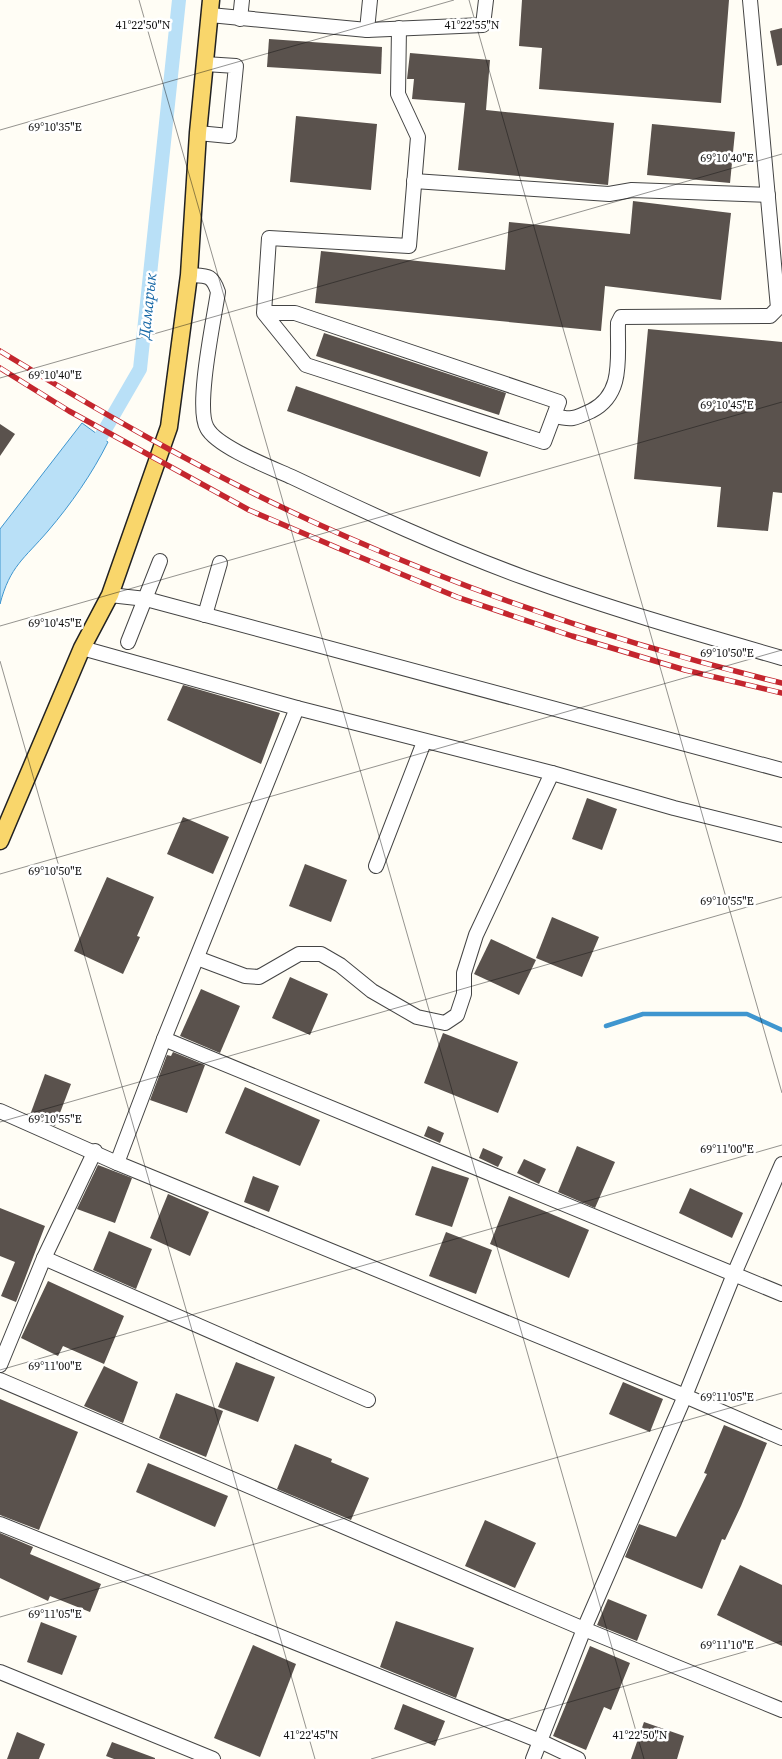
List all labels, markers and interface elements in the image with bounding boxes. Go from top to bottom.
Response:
text: 41°22'50"N [115,17,171,33]
text: 41°22'55"N [444,17,500,33]
text: 69°10'35"E [28,119,82,135]
text: 69°10'40"E [700,150,754,166]
water label: Дамарык [132,272,161,342]
text: 69°10'40"E [28,367,82,383]
text: 69°10'45"E [700,397,754,413]
text: 69°10'45"E [28,615,82,631]
text: 69°10'50"E [700,645,754,661]
text: 69°10'50"E [28,863,82,879]
text: 69°10'55"E [700,893,754,909]
text: 69°10'55"E [28,1111,82,1127]
text: 69°11'00"E [700,1141,754,1157]
text: 69°11'00"E [28,1358,82,1374]
text: 69°11'05"E [700,1389,754,1405]
text: 69°11'05"E [28,1606,82,1622]
text: 69°11'10"E [700,1637,754,1653]
text: 41°22'45"N [283,1727,339,1743]
text: 41°22'50"N [612,1727,668,1743]

